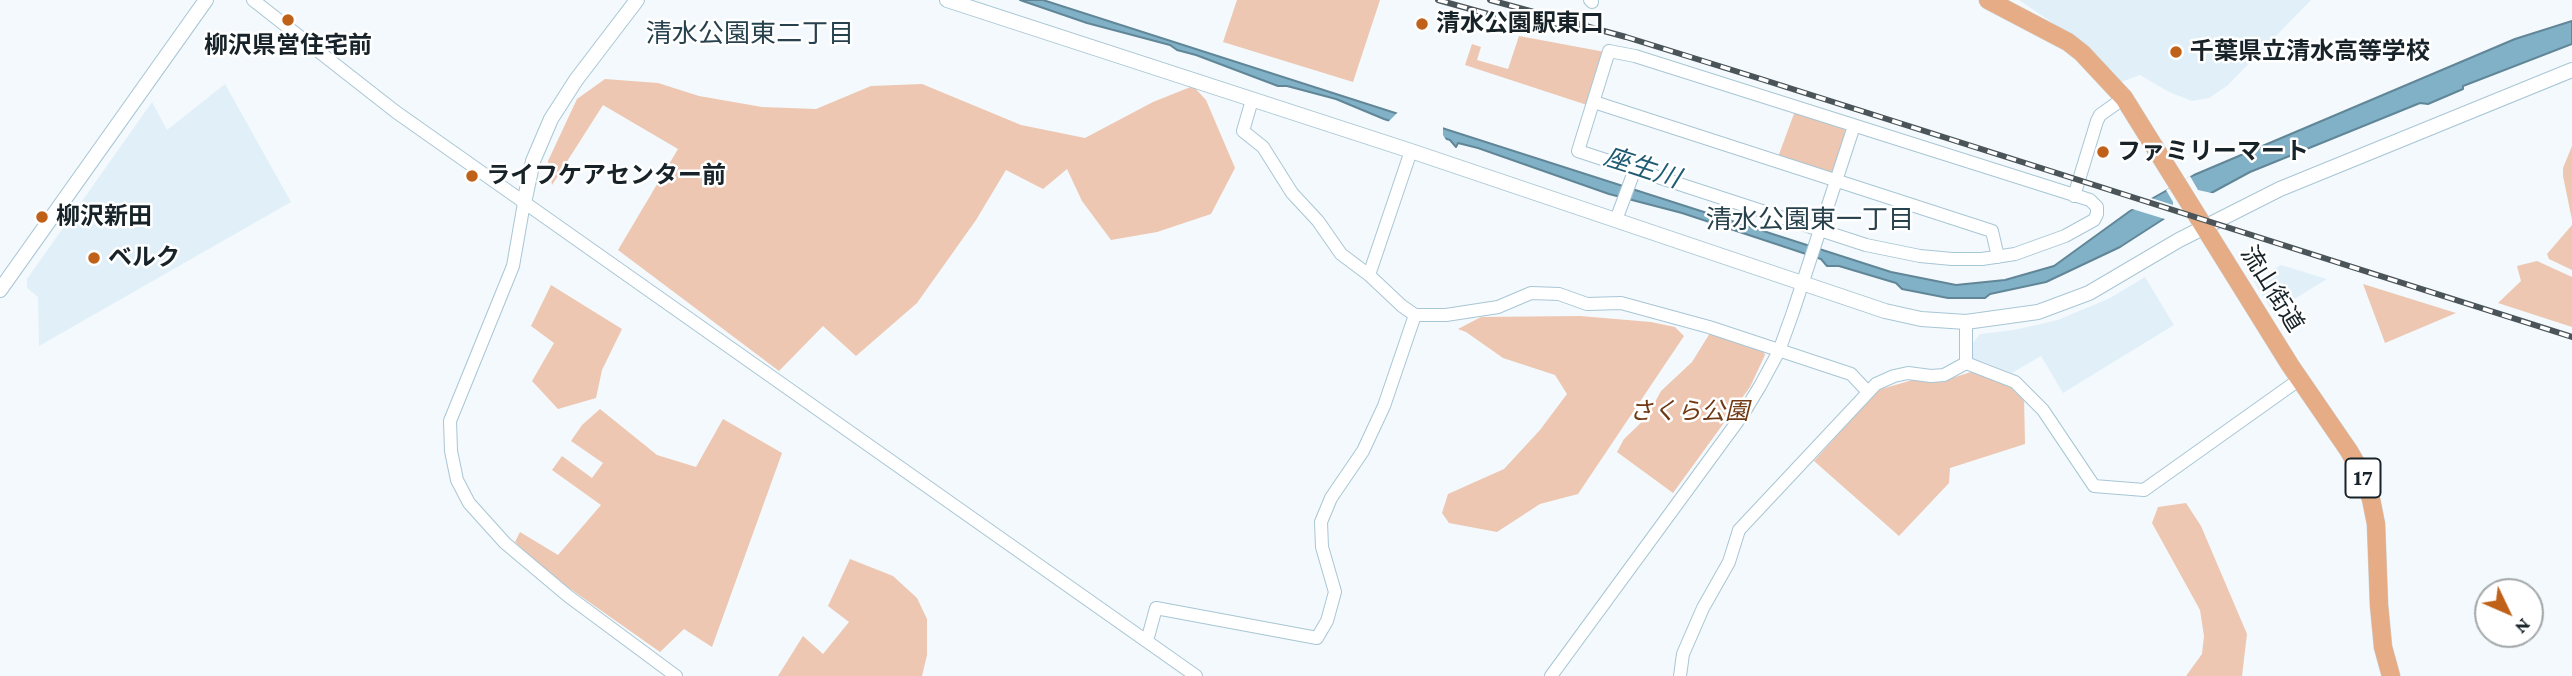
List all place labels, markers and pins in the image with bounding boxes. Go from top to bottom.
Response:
place label: 清水公園駅東口 [1436,10,1604,38]
marker: 柳沢県営住宅前 [280,12,296,28]
marker: 清水公園駅東口 [1414,16,1430,32]
place label: 柳沢県営住宅前 [204,32,372,60]
place label: 千葉県立清水高等学校 [2190,38,2430,66]
marker: 千葉県立清水高等学校 [2168,44,2184,60]
place label: ファミリーマート [2117,138,2309,166]
marker: ファミリーマート [2095,144,2111,160]
place label: ライフケアセンター前 [486,162,726,190]
marker: ライフケアセンター前 [464,168,480,184]
place label: 柳沢新田 [56,203,152,231]
marker: 柳沢新田 [34,209,50,225]
place label: ベルク [108,244,180,272]
marker: ベルク [86,250,102,266]

